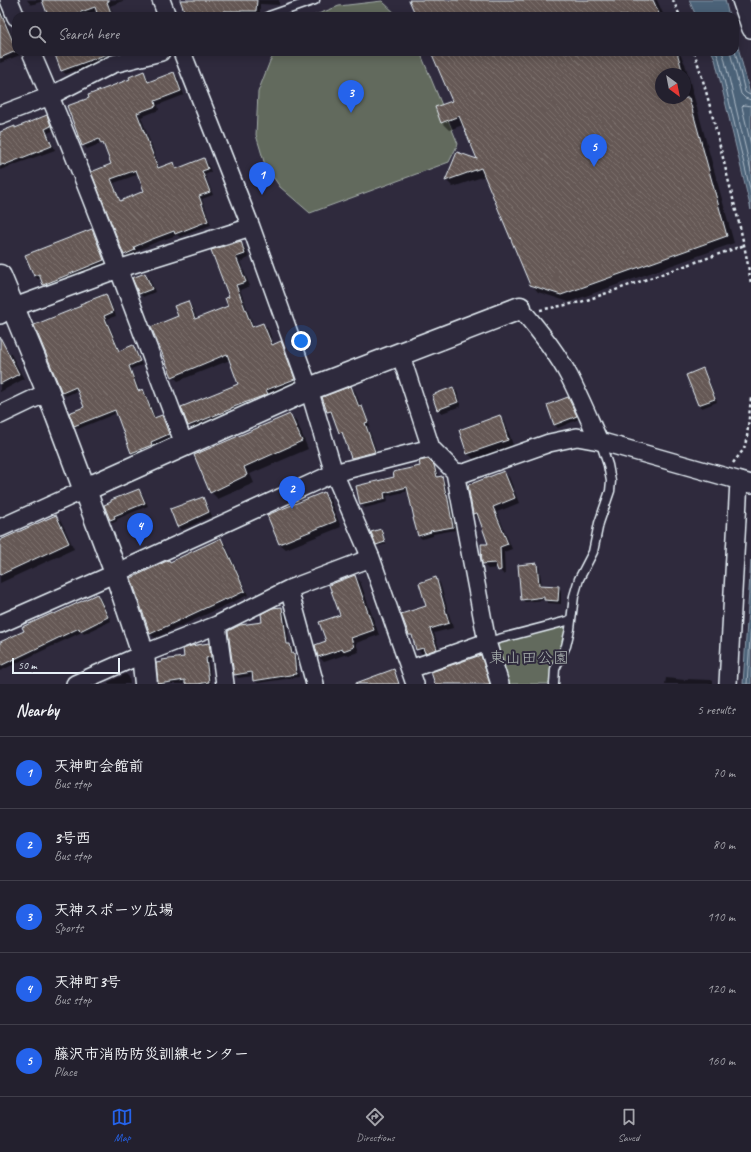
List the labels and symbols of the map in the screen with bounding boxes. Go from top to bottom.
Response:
north arrow [655,68,691,104]
pin: 3 [338,80,364,113]
pin: 5 [581,134,607,167]
pin: 1 [249,162,275,195]
your location [291,331,311,351]
pin: 2 [279,476,305,509]
pin: 4 [127,513,153,546]
park label: 東山田公園 [489,648,569,668]
scale bar [12,656,120,675]

